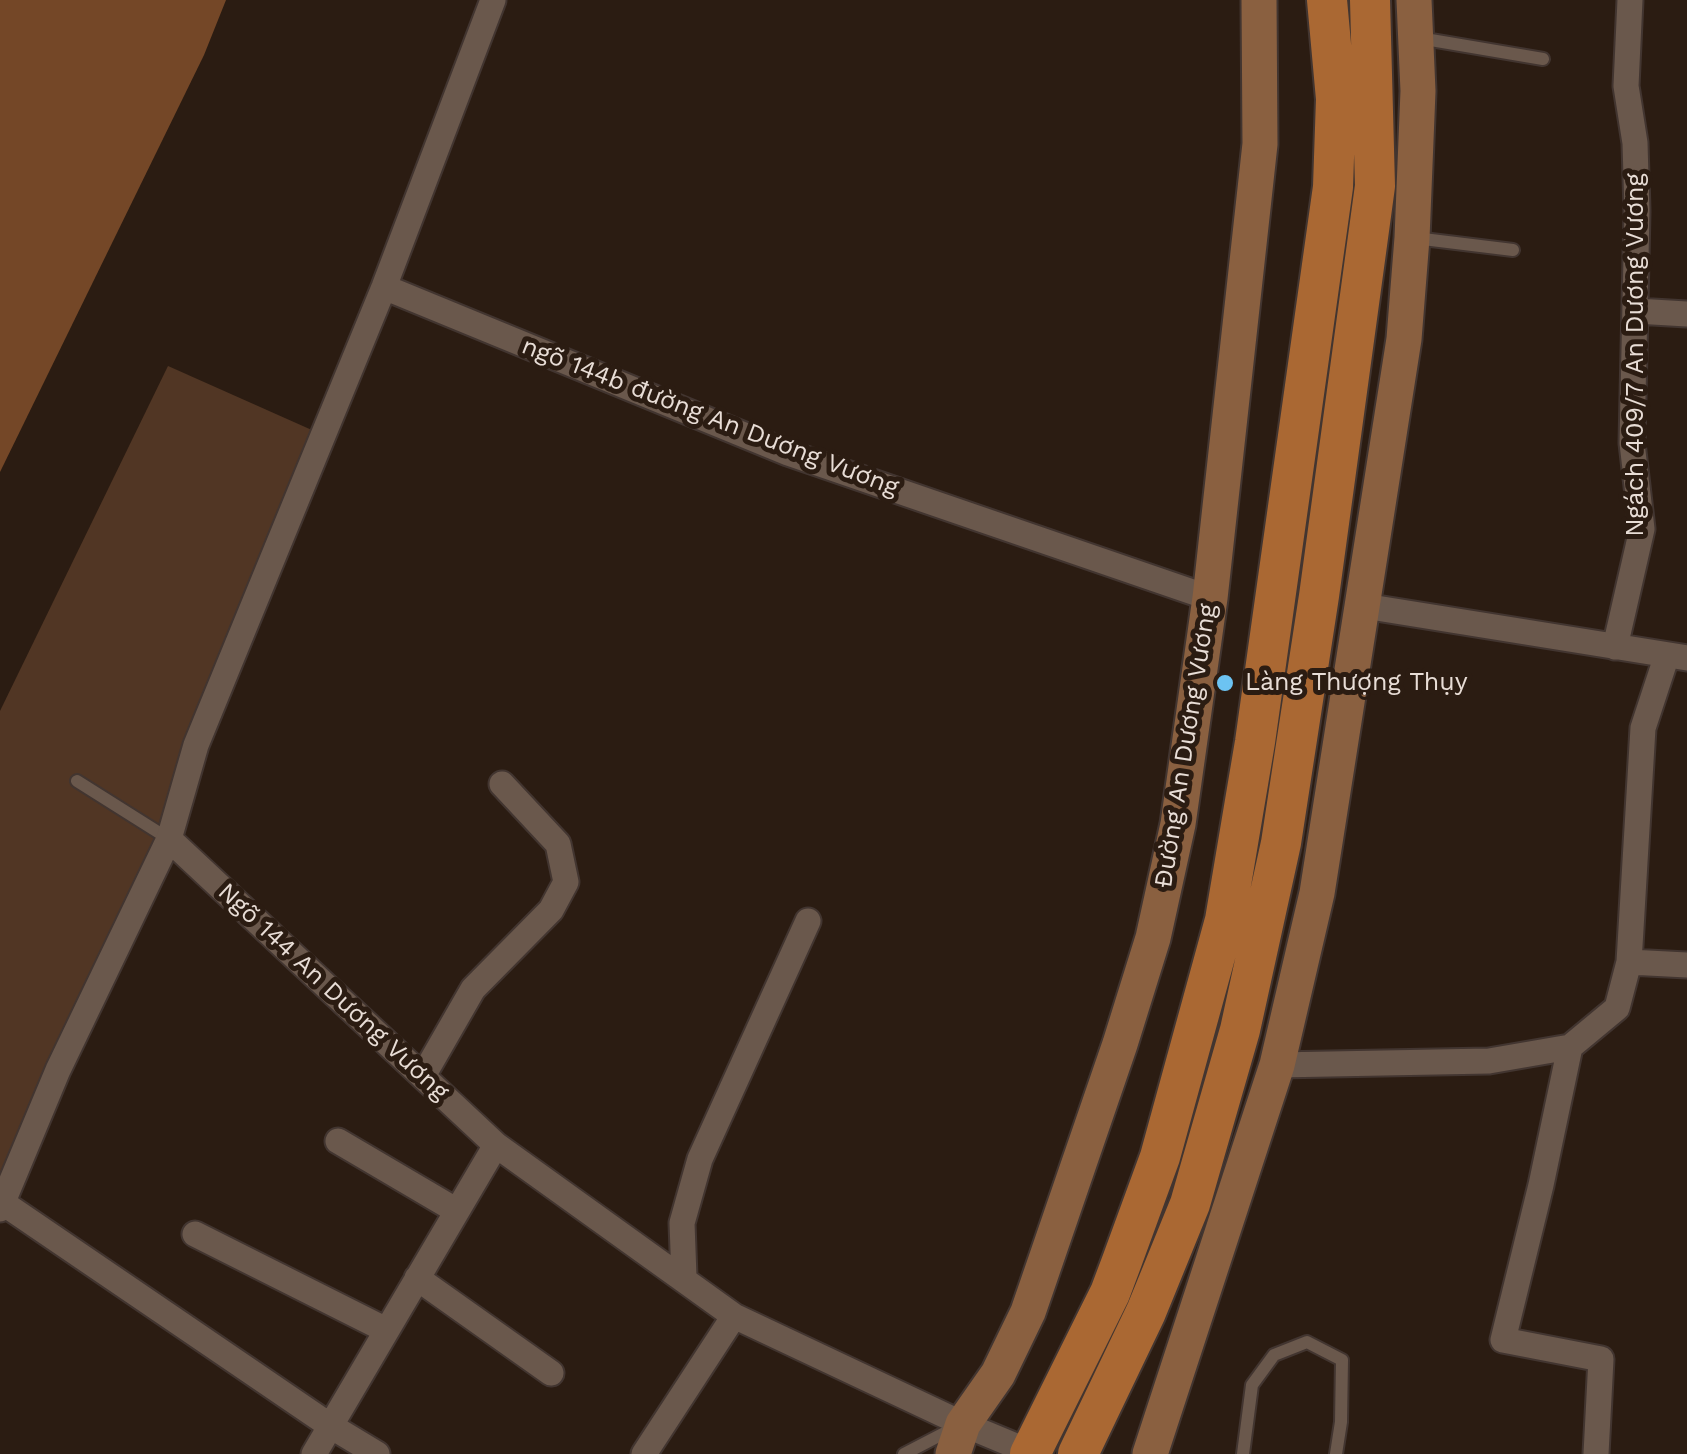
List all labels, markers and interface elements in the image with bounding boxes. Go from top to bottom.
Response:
street label: Ngách 409/7 An Dương Vương [1621,173,1651,537]
street label: ngõ 144b đường An Dương Vương [517,331,903,503]
street label: Đường An Dương Vương [1149,602,1223,890]
place label: Làng Thượng Thụy [1245,668,1468,698]
marker: Làng Thượng Thụy [1214,672,1236,694]
street label: Ngõ 144 An Dương Vương [211,877,455,1107]

